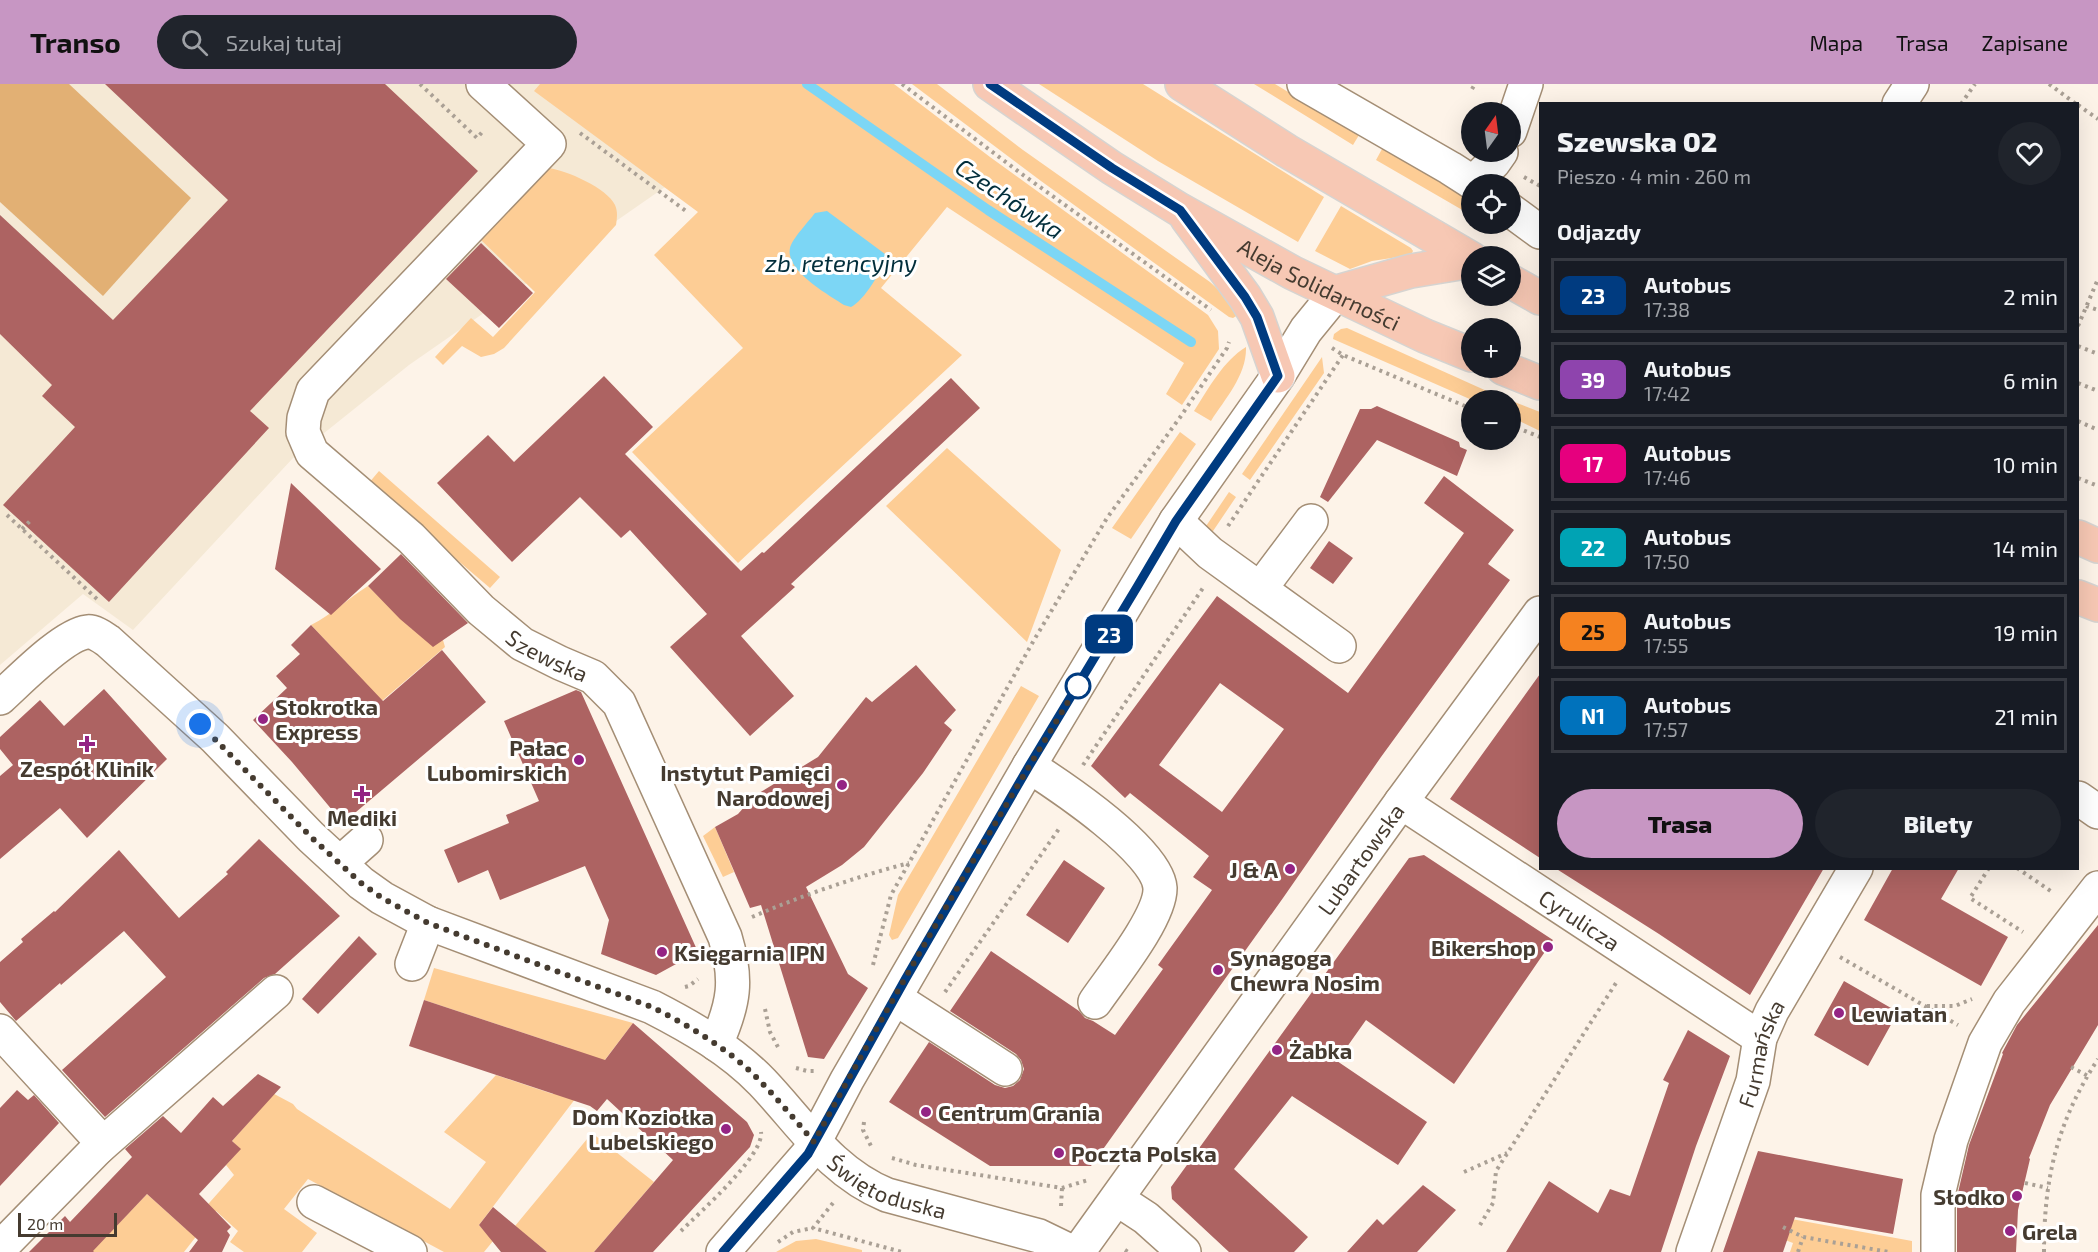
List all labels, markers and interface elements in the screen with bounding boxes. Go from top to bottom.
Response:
search box [157,15,577,69]
text: Transo [30,25,121,59]
icon: search [178,26,211,59]
text: Szukaj tutaj [226,29,342,55]
text: Mapa [1809,30,1863,55]
text: Trasa [1896,30,1949,55]
text: Zapisane [1982,30,2068,55]
north arrow [1461,102,1521,162]
map controls [1461,102,1521,450]
button: heart [1998,122,2061,185]
text: Szewska 02 [1557,124,1717,158]
water label: Czechówka [950,151,1070,245]
text: Pieszo · 4 min · 260 m [1557,164,1751,188]
button: locate [1461,174,1521,234]
text: Odjazdy [1557,218,1641,244]
street label: Aleja Solidarności [1234,232,1405,335]
button: layers [1461,246,1521,306]
water label: zb. retencyjny [765,248,917,277]
text: Autobus [1644,271,1731,297]
text: 23 [1581,283,1605,308]
text: 2 min [2003,283,2058,309]
text: 17:38 [1644,297,1690,321]
button: + [1461,318,1521,378]
text: Autobus [1644,355,1731,381]
text: 39 [1581,367,1605,392]
text: 6 min [2003,367,2058,393]
text: 17:42 [1644,381,1690,405]
button: − [1461,390,1521,450]
text: Autobus [1644,439,1731,465]
text: 17 [1583,451,1603,476]
text: 10 min [1994,451,2058,477]
text: 17:46 [1644,465,1691,489]
text: Autobus [1644,523,1731,549]
text: 22 [1581,535,1605,560]
text: 14 min [1993,535,2058,561]
text: 17:50 [1644,549,1690,573]
text: Autobus [1644,607,1731,633]
line badge: 23 [1082,614,1136,654]
text: 25 [1581,619,1605,644]
text: 19 min [1994,619,2058,645]
text: 23 [1097,622,1121,647]
street label: Szewska [501,624,592,686]
text: 17:55 [1644,633,1688,657]
unlabelled marker [1065,673,1091,699]
text: Autobus [1644,691,1731,717]
place label: Stokrotka Express [275,693,378,744]
text: N1 [1581,703,1605,728]
text: 21 min [1994,703,2058,729]
your location [185,709,215,739]
marker: Stokrotka Express [256,712,270,726]
text: 17:57 [1644,717,1688,741]
place label: Pałac Lubomirskich [427,734,567,785]
marker: Zespół Klinik [78,735,96,753]
marker: Pałac Lubomirskich [572,753,586,767]
place label: Zespół Klinik [20,755,155,781]
place label: Instytut Pamięci Narodowej [660,759,830,810]
marker: Instytut Pamięci Narodowej [835,778,849,792]
marker: Mediki [355,787,369,801]
button: Trasa [1557,789,1803,858]
button: Bilety [1815,789,2061,858]
street label: Lubartowska [1312,798,1409,919]
place label: Mediki [327,804,397,830]
place label: J & A [1230,856,1279,882]
marker: J & A [1283,862,1297,876]
street label: Cyrulicza [1534,884,1625,956]
place label: Bikershop [1431,934,1536,960]
place label: Księgarnia IPN [674,939,825,965]
marker: Bikershop [1541,940,1555,954]
place label: Synagoga Chewra Nosim [1230,944,1380,995]
marker: Księgarnia IPN [655,945,669,959]
marker: Synagoga Chewra Nosim [1211,963,1225,977]
street label: Furmańska [1732,995,1789,1111]
place label: Lewiatan [1851,1000,1947,1026]
marker: Lewiatan [1832,1006,1846,1020]
place label: Żabka [1289,1037,1352,1063]
marker: Żabka [1270,1043,1284,1057]
place label: Centrum Grania [938,1099,1100,1125]
place label: Dom Koziołka Lubelskiego [572,1103,714,1154]
marker: Centrum Grania [919,1105,933,1119]
marker: Dom Koziołka Lubelskiego [719,1122,733,1136]
place label: Poczta Polska [1071,1140,1217,1166]
marker: Poczta Polska [1052,1146,1066,1160]
street label: Świętoduska [823,1149,949,1223]
place label: Słodko [1933,1183,2005,1209]
marker: Słodko [2010,1189,2024,1203]
scale bar [18,1210,117,1238]
text: 20 m [27,1214,63,1233]
place label: Grela [2022,1218,2078,1244]
marker: Grela [2003,1224,2017,1238]

